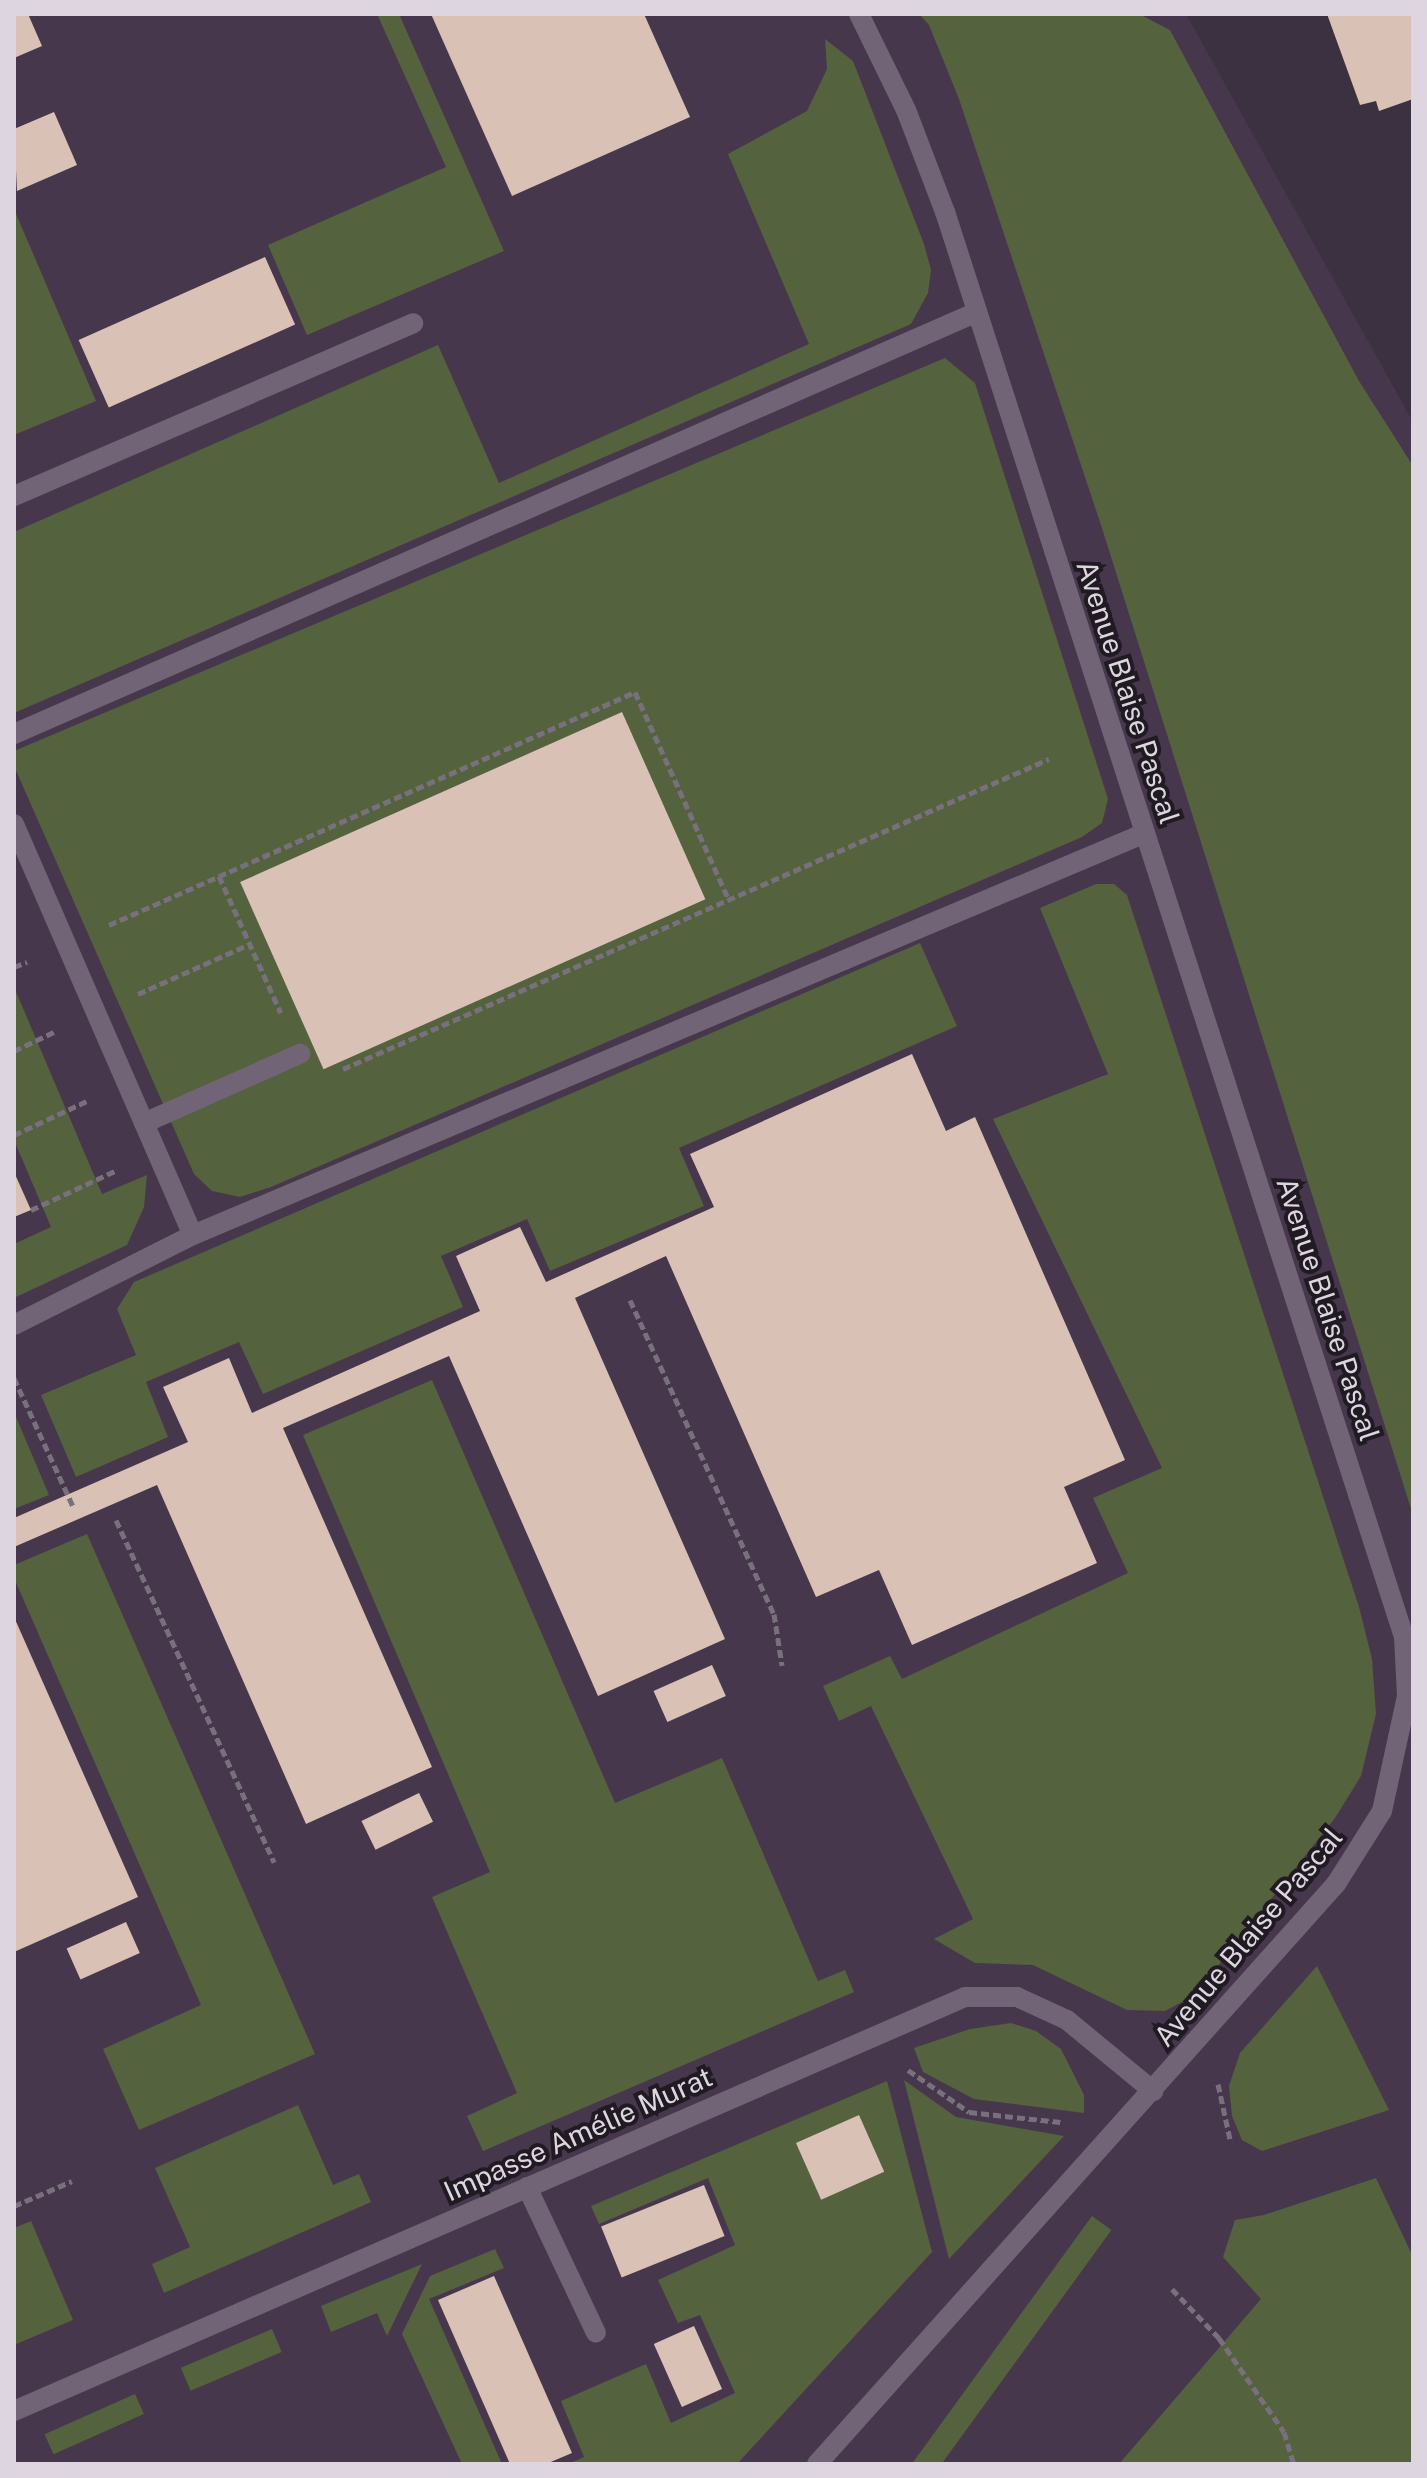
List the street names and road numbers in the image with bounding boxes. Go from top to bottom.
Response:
street label: Avenue Blaise Pascal [1069,556,1187,828]
street label: Avenue Blaise Pascal [1269,1173,1387,1445]
street label: Avenue Blaise Pascal [1147,1821,1349,2053]
street label: Impasse Amélie Murat [439,2060,717,2208]

